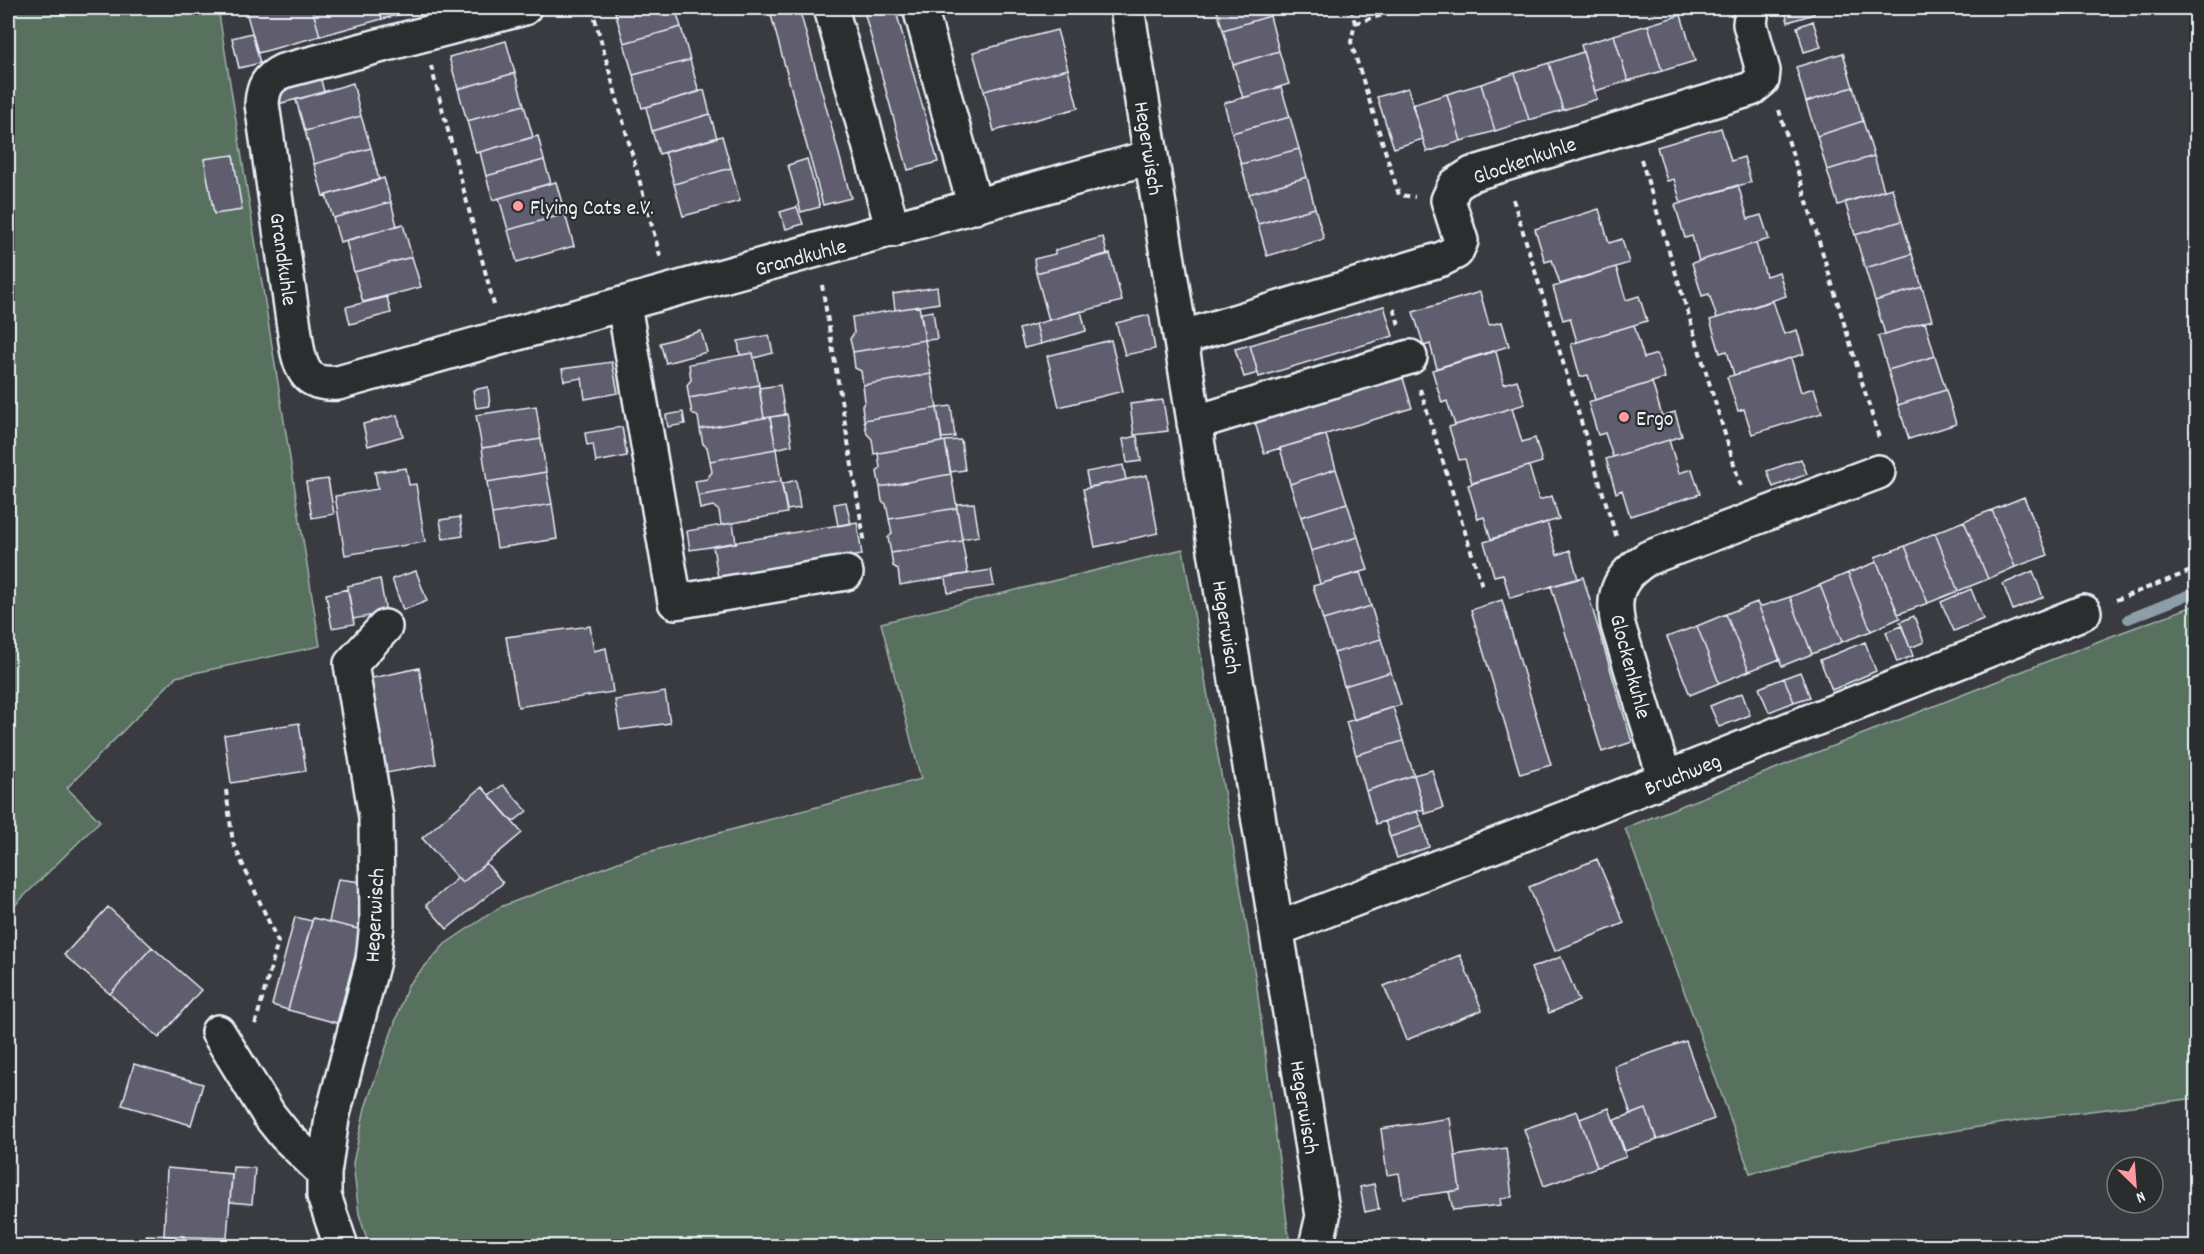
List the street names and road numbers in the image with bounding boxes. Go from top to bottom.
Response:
street label: Hegerwisch [1124,99,1169,198]
street label: Glockenkuhle [1469,130,1581,194]
street label: Grandkuhle [260,211,303,308]
street label: Grandkuhle [752,232,850,286]
street label: Hegerwisch [1202,578,1247,677]
street label: Glockenkuhle [1600,611,1657,723]
street label: Bruchweg [1640,747,1726,806]
street label: Hegerwisch [359,867,394,963]
street label: Hegerwisch [1280,1058,1325,1157]

